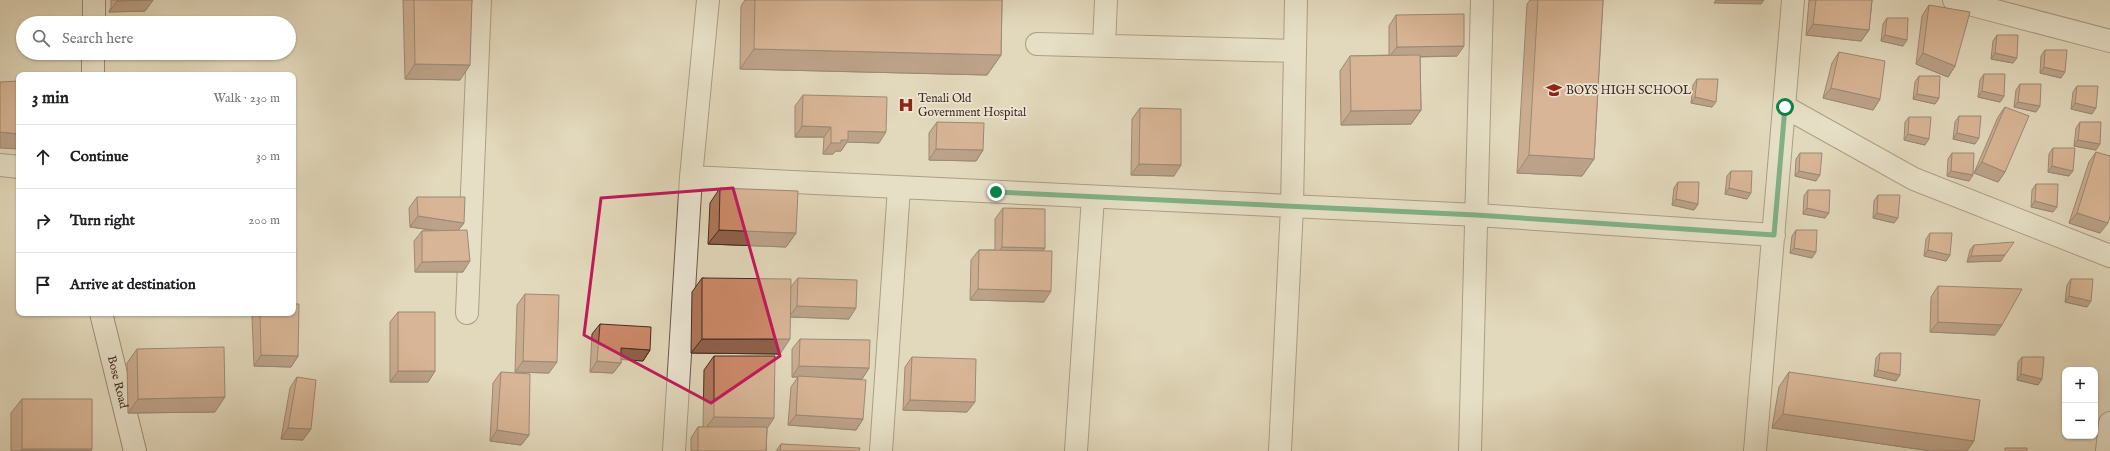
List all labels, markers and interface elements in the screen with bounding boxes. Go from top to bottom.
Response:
search box [16,16,296,60]
icon: search [30,27,52,49]
text: Search here [62,29,133,48]
school or university icon: BOYS HIGH SCHOOL [1545,81,1563,99]
place label: BOYS HIGH SCHOOL [1566,83,1692,98]
text: 3 min [32,88,69,109]
text: Walk · 230 m [214,90,280,107]
place label: Tenali Old Government Hospital [918,91,1027,121]
hospital icon: Tenali Old Government Hospital [897,96,915,114]
route start [1776,98,1794,116]
icon: ahead [32,146,54,168]
text: Continue [70,147,128,166]
text: 30 m [256,148,280,165]
route end [987,183,1005,201]
icon: right [32,210,54,232]
text: Turn right [70,211,135,230]
text: 200 m [248,212,280,229]
icon: arrive [32,274,54,296]
text: Arrive at destination [70,275,196,294]
street label: Bose Road [104,354,132,410]
map controls [2062,367,2098,439]
button: + [2062,367,2098,403]
button: − [2062,403,2098,439]

